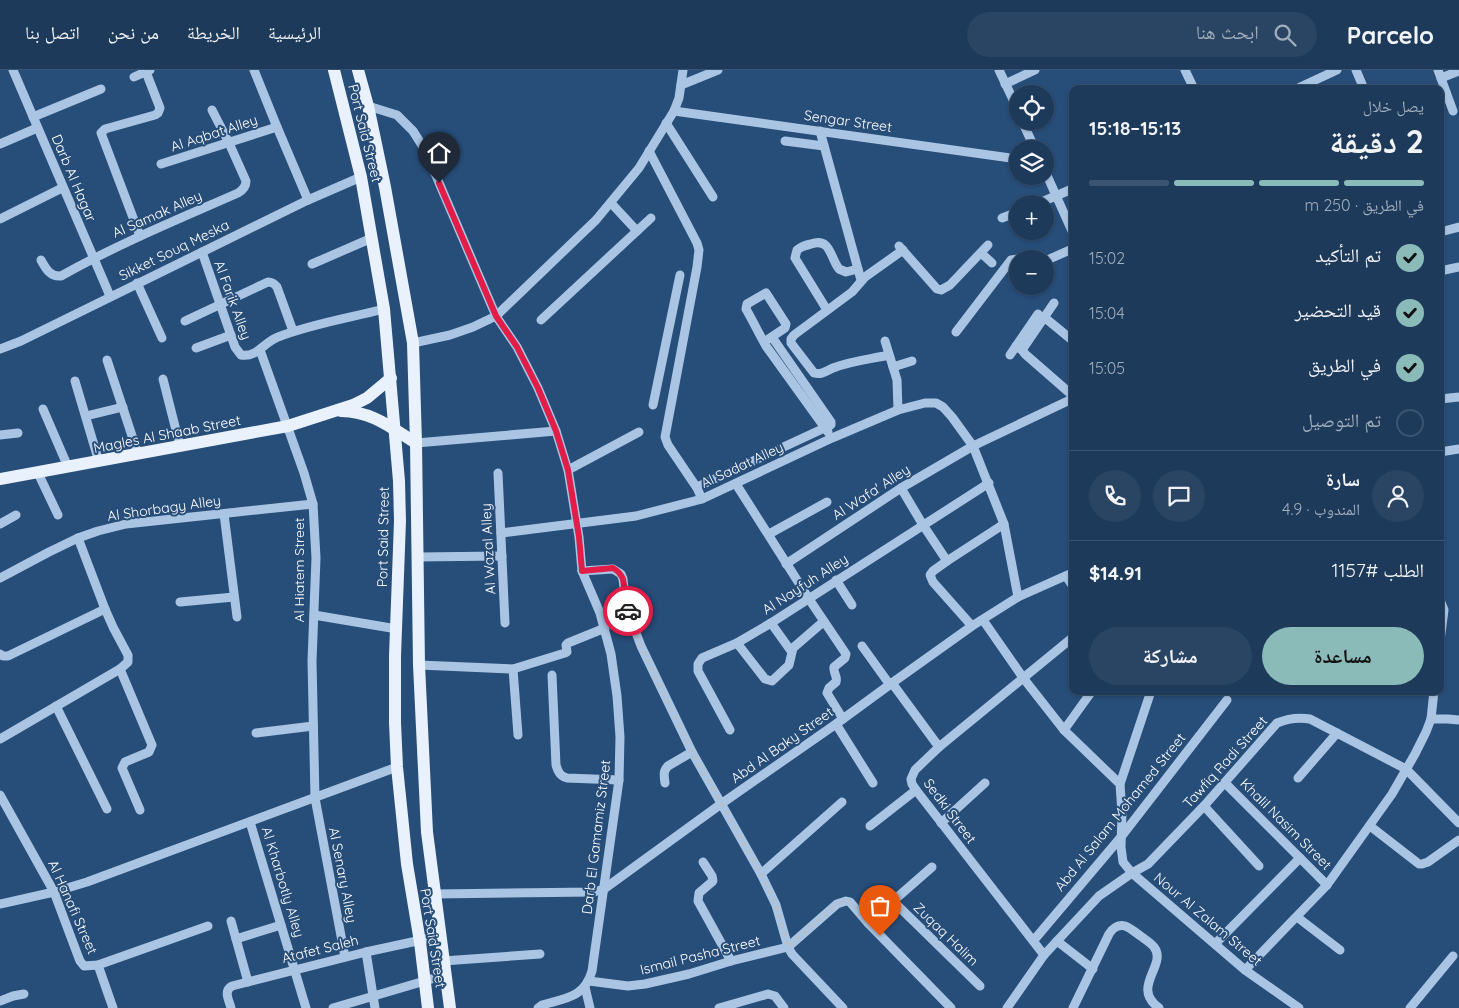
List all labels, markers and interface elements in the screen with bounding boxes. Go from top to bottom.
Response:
search box [967,12,1317,57]
text: ابحث هنا [1196,20,1259,44]
text: Parcelo [1347,20,1434,50]
text: اتصل بنا [25,21,80,44]
text: من نحن [108,21,159,44]
text: الخريطة [187,21,240,44]
text: الرئيسية [268,21,321,44]
icon: search [1271,21,1299,49]
street label: Port Said Street [344,82,386,184]
map controls [1009,85,1054,295]
button: locate [1009,85,1054,130]
text: يصل خلال [1363,96,1424,116]
street label: Sengar Street [803,106,893,136]
street label: Al Aqbat Alley [168,110,260,156]
text: 15:13–15:18 [1089,116,1181,140]
text: 2 دقيقة [1330,121,1424,161]
street label: Darb Al Hagar [47,131,101,225]
pin [418,132,460,183]
icon: home [425,139,453,167]
button: layers [1009,140,1054,185]
street label: Al Samak Alley [109,186,205,242]
button: + [1009,195,1054,240]
text: في الطريق · 250 m [1304,195,1424,215]
street label: Sikket Souq Meska [116,215,232,285]
text: تم التأكيد [1315,243,1381,267]
icon: check [1396,244,1424,272]
text: 15:02 [1089,248,1125,268]
button: − [1009,250,1054,295]
street label: Al Farik Alley [210,258,256,342]
text: قيد التحضير [1295,298,1381,322]
icon: check [1396,299,1424,327]
text: 15:04 [1089,303,1125,323]
text: في الطريق [1308,353,1381,377]
icon: check [1396,354,1424,382]
text: 15:05 [1089,358,1125,378]
text: تم التوصيل [1302,408,1381,432]
street label: Magles Al Shaab Street [92,411,242,457]
street label: Al Sadat Alley [698,438,786,492]
street label: Al Wafa' Alley [829,460,913,524]
text: سارة [1326,467,1360,491]
button: phone [1089,470,1141,522]
button: chat [1153,470,1205,522]
button: person [1372,470,1424,522]
street label: Port Said Street [373,486,393,587]
street label: Al Shorbagy Alley [106,491,222,525]
text: المندوب · 4.9 [1282,499,1360,519]
street label: Al Wazal Alley [477,503,499,595]
street label: Al Hiatem Street [290,517,308,623]
street label: Al Nayfuh Alley [759,550,851,618]
text: الطلب #1157 [1332,558,1424,582]
text: $14.91 [1089,561,1142,585]
courier [603,586,653,636]
icon: car [614,597,642,625]
button: مشاركة [1089,627,1252,685]
button: مساعدة [1262,627,1424,685]
street label: Abd Al Baky Street [727,703,837,787]
street label: Tawfiq Radi Street [1179,712,1271,812]
street label: Abd Al Salam Mohamed Street [1051,729,1190,895]
street label: Darb El Gamamiz Street [578,759,614,915]
street label: Khalil Nasim Street [1236,774,1336,874]
street label: Sedki Street [920,775,980,847]
street label: Al Kharbotly Alley [258,824,308,940]
street label: Al Senary Alley [325,826,361,924]
street label: Al Hanafi Street [44,857,102,957]
street label: Nour Al Zalam Street [1150,868,1266,970]
pin [859,885,901,936]
street label: Port Said Street [416,887,450,989]
icon: bag [866,892,894,920]
street label: Zuqaq Halim [910,898,982,970]
street label: Atafet Saleh [280,931,360,967]
street label: Ismail Pasha Street [638,931,762,979]

